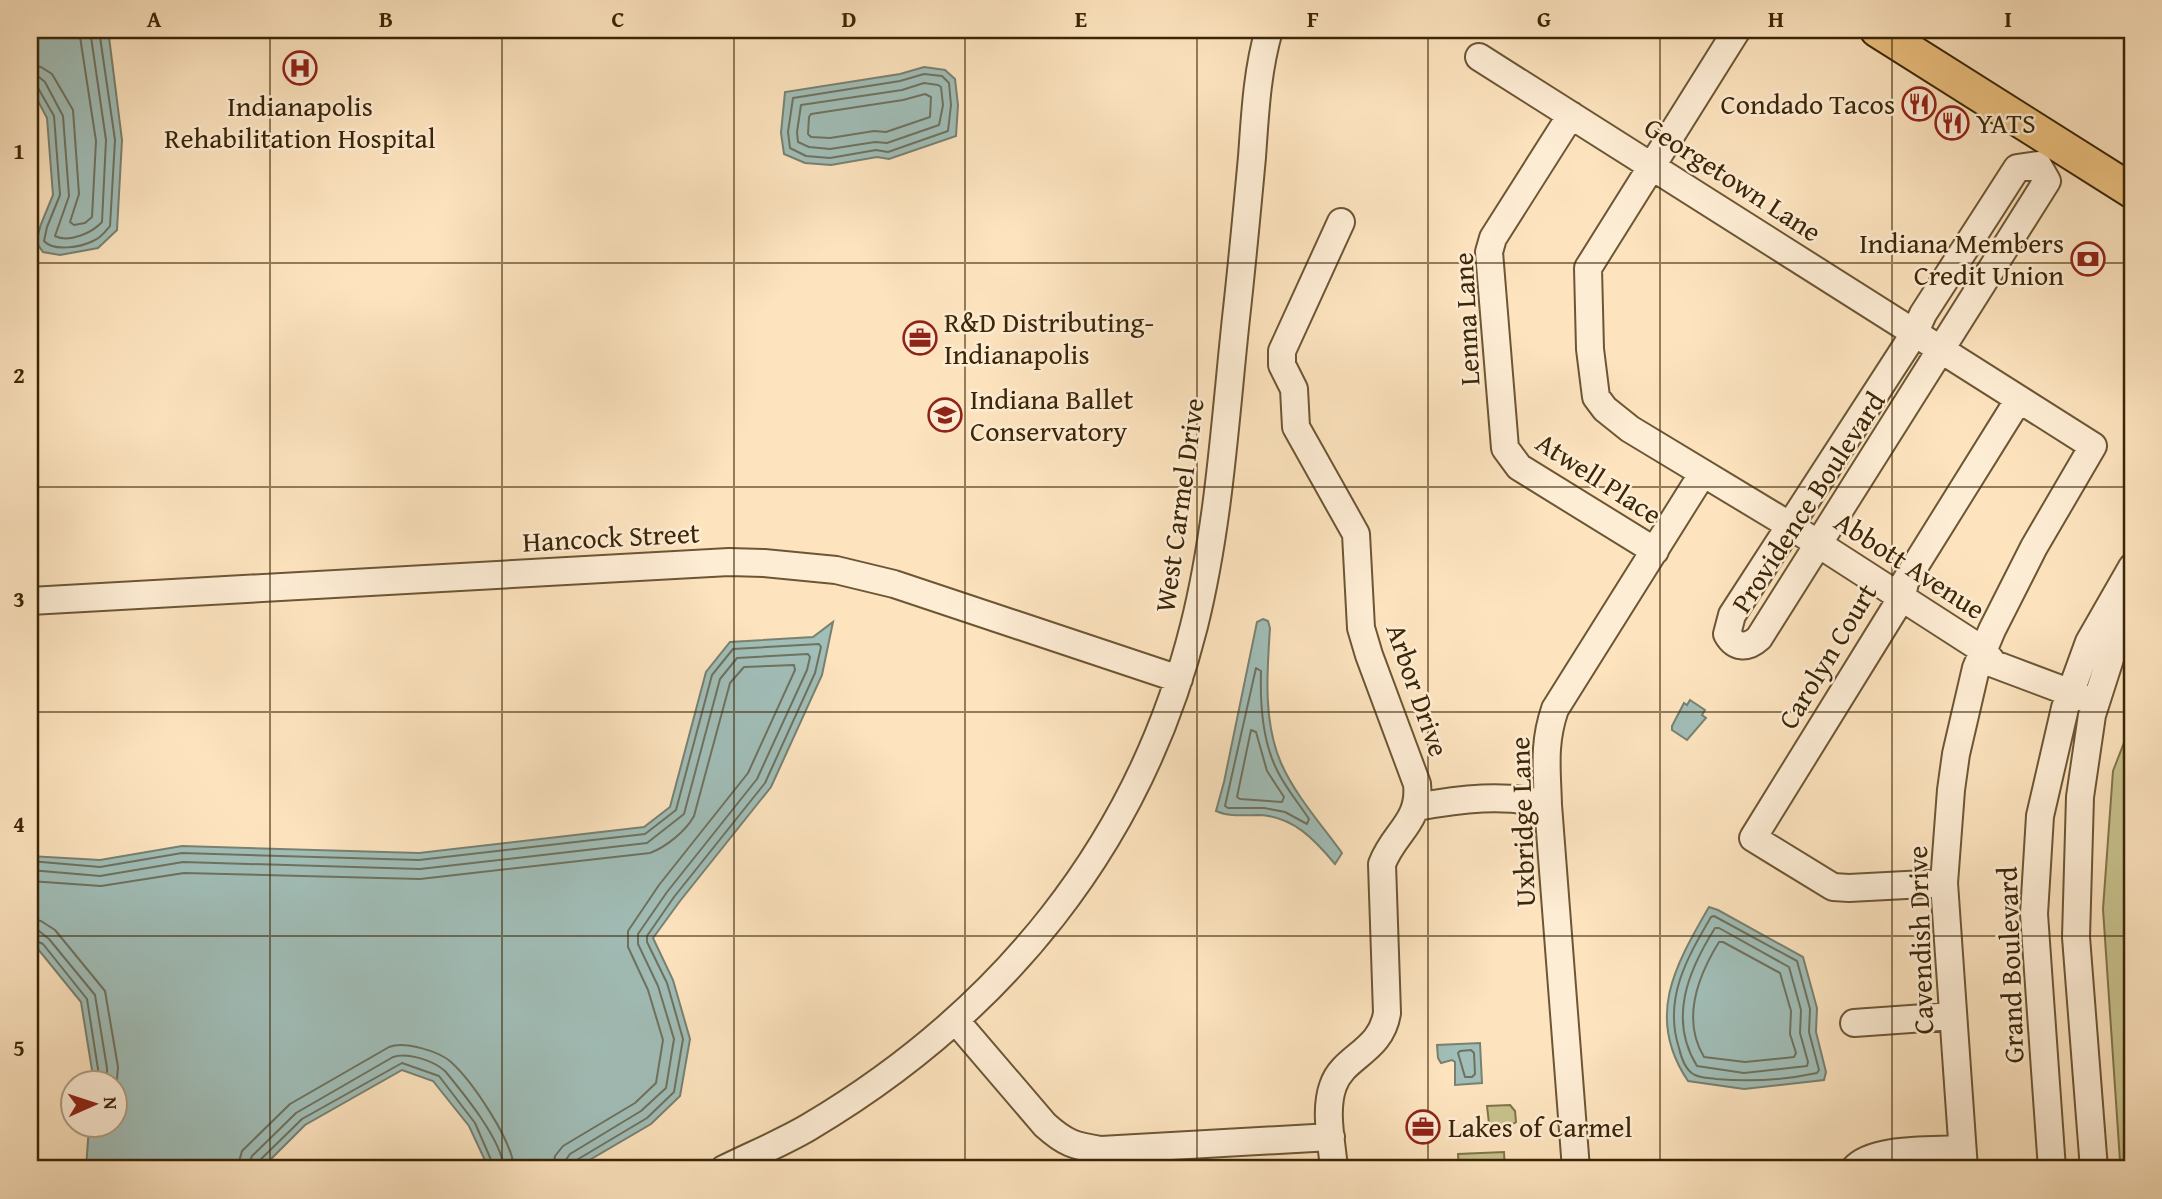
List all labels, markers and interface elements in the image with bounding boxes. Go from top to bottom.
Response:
text: A [147,2,162,35]
text: B [379,2,393,35]
text: C [611,2,625,35]
text: D [842,2,857,35]
text: E [1075,2,1087,35]
text: F [1307,2,1319,35]
text: G [1537,2,1551,35]
text: H [1768,2,1784,35]
text: I [2004,2,2012,35]
hospital icon: Indianapolis Rehabilitation Hospital [281,49,319,87]
place label: Condado Tacos [1721,83,1895,124]
place label: Indianapolis Rehabilitation Hospital [164,85,436,158]
restaurant icon: Condado Tacos [1900,85,1938,123]
place label: YATS [1976,102,2036,143]
restaurant icon: YATS [1933,104,1971,142]
street label: Georgetown Lane [1637,106,1830,251]
text: 1 [13,134,25,167]
place label: Indiana Members Credit Union [1859,222,2064,295]
bank icon: Indiana Members Credit Union [2069,240,2107,278]
street label: Lenna Lane [1442,251,1489,387]
place label: R&D Distributing- Indianapolis [944,301,1154,374]
office icon: R&D Distributing- Indianapolis [901,319,939,357]
text: 2 [13,358,25,391]
place label: Indiana Ballet Conservatory [970,378,1133,451]
street label: Providence Boulevard [1721,383,1895,620]
street label: West Carmel Drive [1143,395,1214,615]
school or university icon: Indiana Ballet Conservatory [926,396,964,434]
street label: Atwell Place [1528,421,1670,534]
street label: Abbott Avenue [1827,500,1994,629]
street label: Hancock Street [521,511,701,562]
street label: Carolyn Court [1767,575,1886,736]
text: 3 [13,582,25,615]
street label: Arbor Drive [1377,618,1460,762]
street label: Uxbridge Lane [1498,736,1545,908]
text: 4 [13,807,25,840]
street label: Cavendish Drive [1896,845,1943,1035]
street label: Grand Boulevard [1986,866,2033,1064]
text: 5 [13,1031,25,1064]
north arrow [60,1070,130,1140]
text: N [97,1096,125,1110]
place label: Lakes of Carmel [1448,1106,1632,1147]
office icon: Lakes of Carmel [1404,1108,1442,1146]

